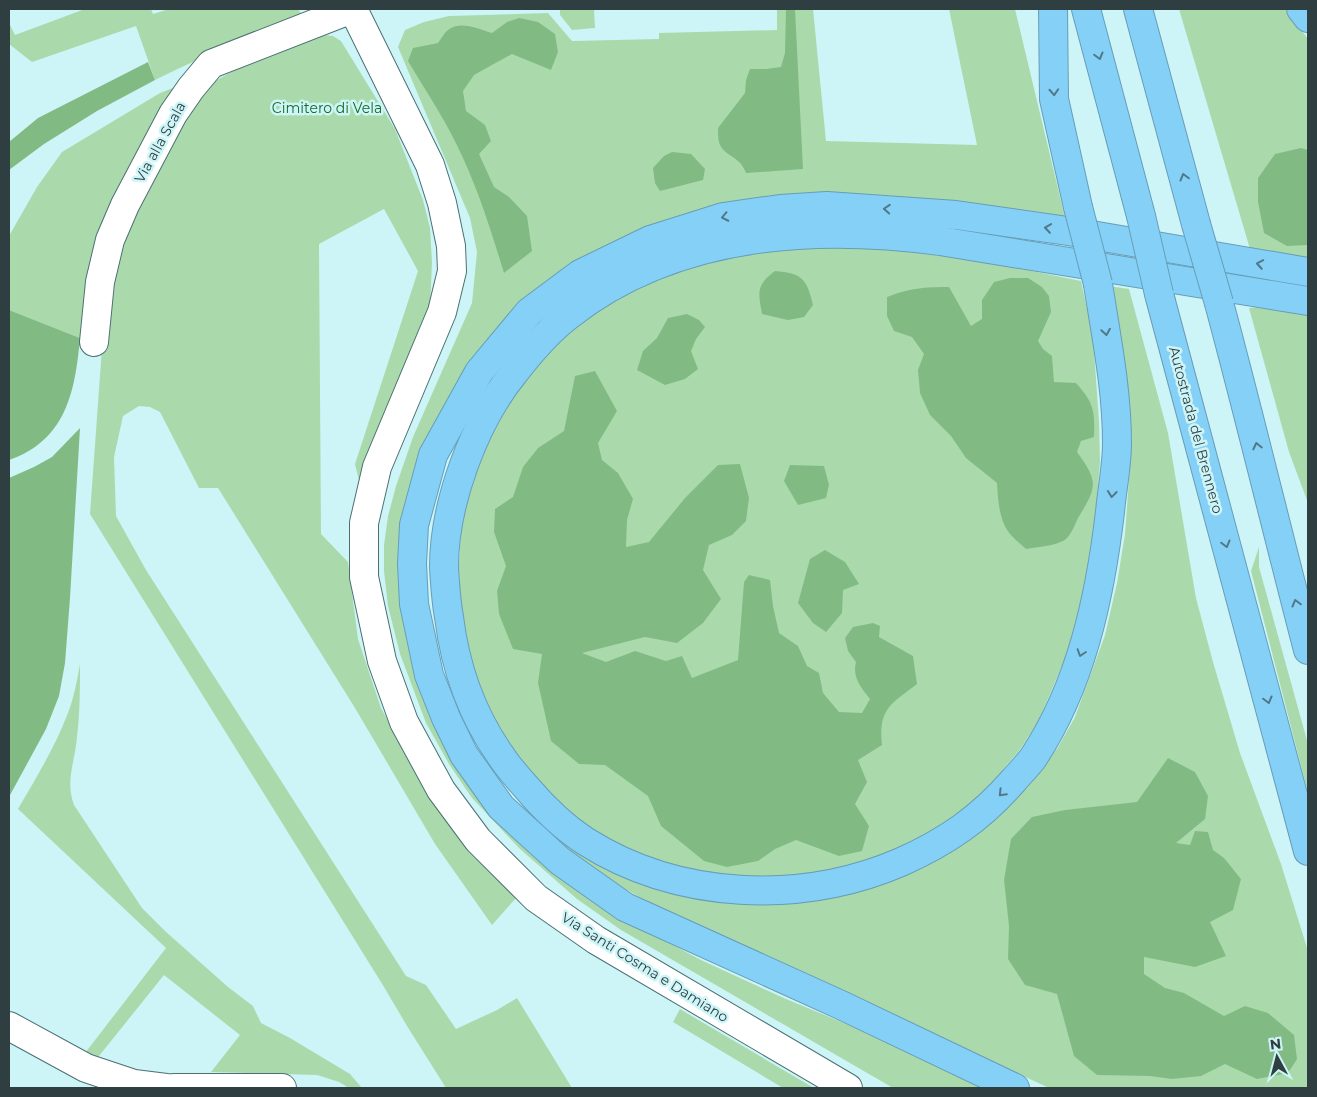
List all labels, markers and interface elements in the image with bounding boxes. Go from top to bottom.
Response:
one-way arrow [1093,51,1104,60]
one-way arrow [1049,89,1060,97]
street label: Via alla Scala [130,98,190,186]
park label: Cimitero di Vela [272,99,382,117]
one-way arrow [1179,174,1189,182]
one-way arrow [883,204,891,215]
one-way arrow [721,211,730,222]
one-way arrow [1044,223,1052,234]
one-way arrow [1256,260,1265,270]
one-way arrow [1100,328,1110,337]
street label: Autostrada del Brennero [1165,345,1227,516]
one-way arrow [1252,441,1263,450]
one-way arrow [1107,490,1118,498]
one-way arrow [1220,539,1231,548]
one-way arrow [1291,599,1302,608]
one-way arrow [1077,648,1087,657]
one-way arrow [1263,696,1273,704]
one-way arrow [999,787,1008,796]
street label: Via Santi Cosma e Damiano [558,908,732,1026]
north arrow [1252,1032,1302,1082]
text: N [1269,1034,1282,1054]

